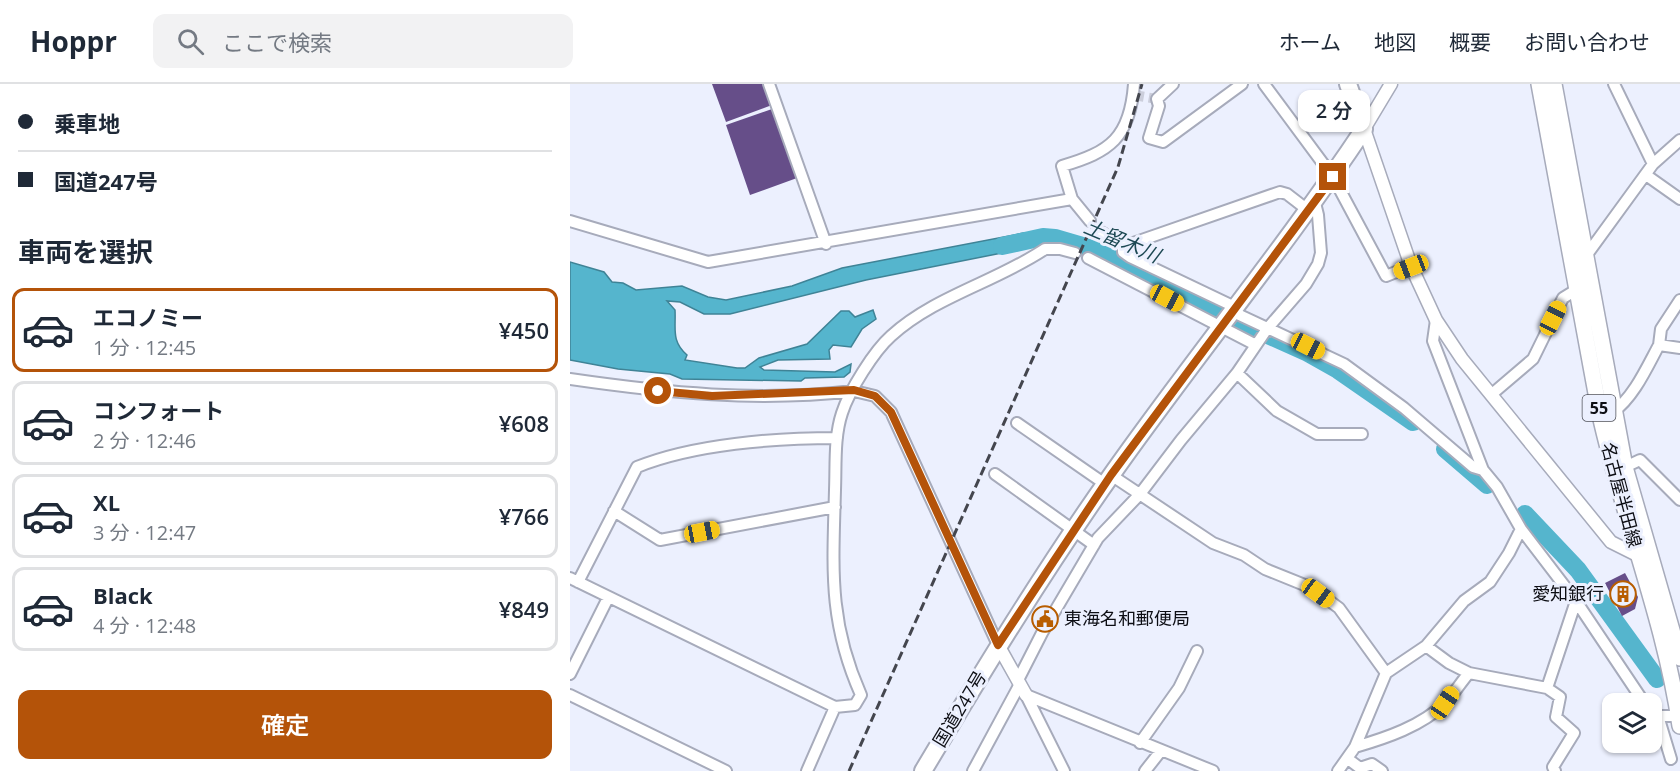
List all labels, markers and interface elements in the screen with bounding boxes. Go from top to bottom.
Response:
search box [153,14,573,68]
text: Hoppr [30,22,117,60]
icon: search [174,25,207,58]
text: ここで検索 [222,27,332,57]
text: ホーム [1279,28,1341,56]
text: 地図 [1374,28,1416,56]
text: 概要 [1449,28,1491,56]
text: お問い合わせ [1524,28,1650,56]
callout: 2 分 [1297,90,1369,132]
text: 2 分 [1316,97,1352,124]
text: 乗車地 [54,108,120,138]
route end [1319,163,1346,190]
text: 国道247号 [54,166,158,196]
water label: 土留木川 [1080,212,1166,269]
text: 車両を選択 [18,233,153,270]
car [1391,252,1431,282]
car [1147,282,1187,314]
car [1537,298,1569,338]
text: エコノミー [93,302,203,332]
icon: car [21,303,75,357]
text: ¥450 [499,315,549,345]
car [1288,330,1328,362]
text: 1 分 · 12:45 [93,334,196,361]
route start [644,377,671,404]
text: コンフォート [93,395,224,425]
road number: 55 [1582,395,1616,421]
icon: car [21,396,75,450]
text: ¥608 [499,408,549,438]
text: 2 分 · 12:46 [93,427,196,454]
street label: 名古屋半田線 [1596,439,1648,550]
text: XL [93,487,120,517]
icon: car [21,489,75,543]
text: ¥766 [499,501,549,531]
text: 3 分 · 12:47 [93,519,196,546]
car [683,520,721,544]
car [1298,575,1338,611]
building icon: 愛知銀行 [1608,579,1638,609]
text: Black [93,580,153,610]
place label: 愛知銀行 [1532,581,1604,605]
icon: car [21,582,75,636]
text: ¥849 [499,594,549,624]
public building icon: 東海名和郵便局 [1030,604,1060,634]
place label: 東海名和郵便局 [1064,606,1190,630]
text: 4 分 · 12:48 [93,612,196,639]
street label: 国道247号 [927,666,991,751]
car [1427,683,1463,723]
button: 確定 [18,690,552,759]
map controls [1602,693,1662,753]
button: layers [1602,693,1662,753]

